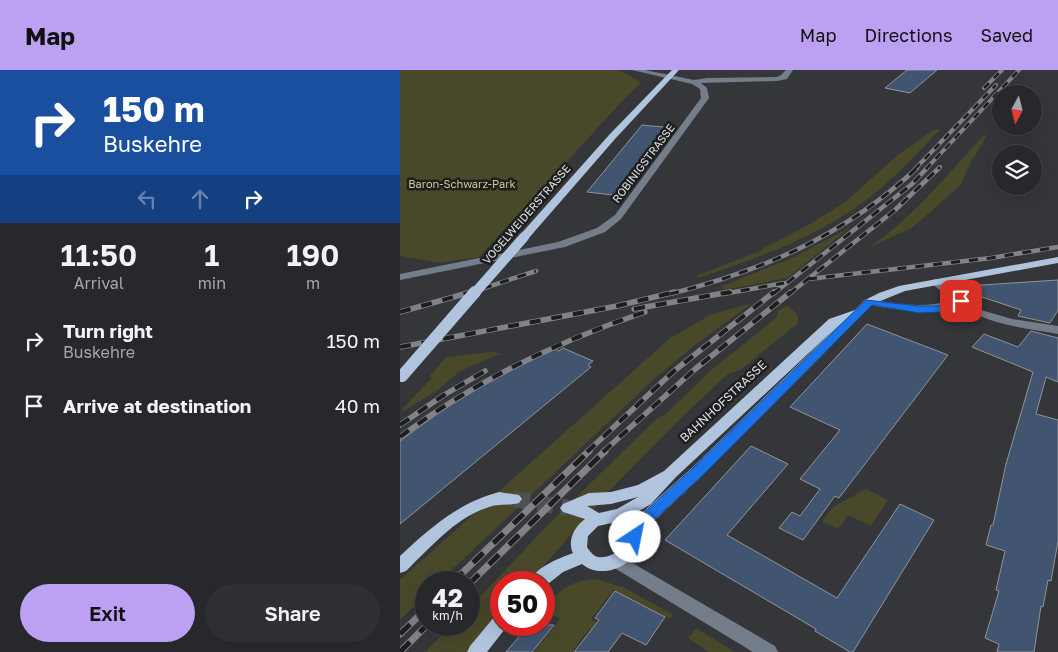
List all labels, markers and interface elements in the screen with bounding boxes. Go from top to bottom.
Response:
text: Map [25,21,75,50]
text: Map [800,24,836,46]
text: Directions [864,24,952,46]
text: Saved [980,24,1033,46]
north arrow [992,85,1042,135]
map controls [992,85,1042,195]
text: 150 m [103,88,205,130]
icon: right [20,90,85,155]
street label: ROBINIGSTRASSE [609,121,677,205]
text: Buskehre [103,130,202,157]
button: layers [992,145,1042,195]
street label: VOGELWEIDERSTRASSE [479,161,573,266]
park label: Baron-Schwarz-Park [408,177,516,190]
icon: left [133,185,161,213]
icon: ahead [186,185,214,213]
icon: right [239,185,267,213]
text: 11:50 [61,237,137,273]
text: 1 [204,237,219,273]
text: 190 [286,237,340,273]
text: Arrival [74,273,124,293]
text: min [198,273,226,293]
text: m [306,273,320,293]
pin [940,280,982,322]
icon: arrive [947,287,975,315]
text: Turn right [63,319,153,342]
icon: right [20,327,48,355]
text: 150 m [326,329,380,352]
text: Buskehre [63,342,135,362]
street label: BAHNHOFSTRASSE [677,357,769,445]
icon: arrive [20,392,48,420]
text: Arrive at destination [63,394,251,417]
text: 40 m [335,394,380,417]
position arrow [608,510,660,562]
speed limit sign: 50 [490,571,555,636]
text: 42 [432,582,463,613]
button: Exit [20,584,195,642]
button: Share [205,584,380,642]
text: km/h [432,608,463,623]

